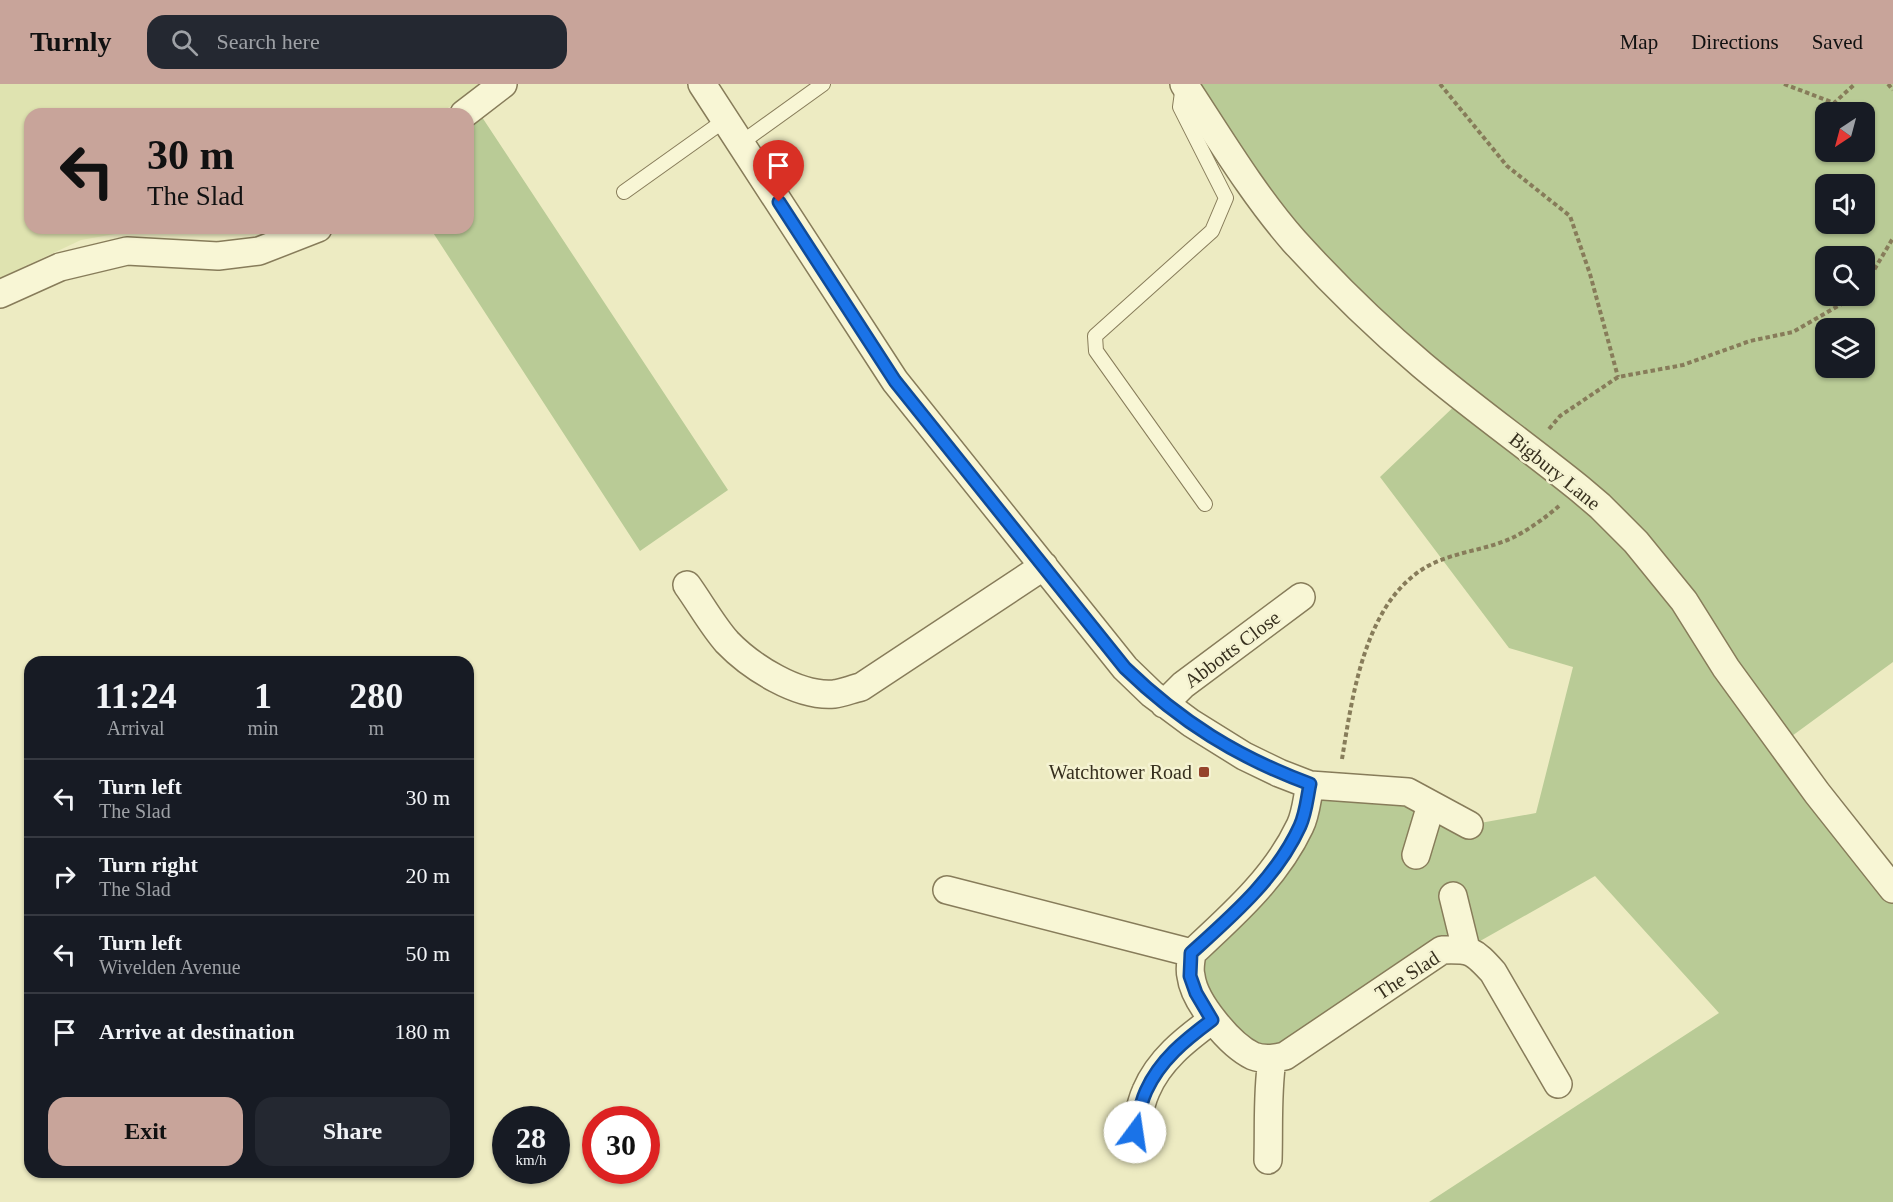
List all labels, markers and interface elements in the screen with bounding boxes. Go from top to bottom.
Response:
search box [147,15,567,69]
text: Turnly [30,26,111,57]
icon: search [168,26,201,59]
text: Search here [216,29,320,54]
text: Map [1620,30,1658,54]
text: Directions [1691,30,1779,54]
text: Saved [1812,30,1863,54]
north arrow [1815,102,1875,162]
map controls [1815,102,1875,378]
icon: left [48,132,126,210]
text: 30 m [147,132,235,178]
pin [753,140,804,202]
icon: arrive [762,149,795,182]
button: sound [1815,174,1875,234]
text: The Slad [147,181,244,211]
button: search [1815,246,1875,306]
button: layers [1815,318,1875,378]
street label: Bigbury Lane [1504,428,1605,515]
street label: Abbotts Close [1180,606,1284,692]
text: 11:24 [95,676,177,716]
text: 1 [254,676,272,716]
text: 280 [349,676,403,716]
text: Arrival [107,717,165,739]
text: min [247,717,279,739]
text: m [368,717,384,739]
place label: Watchtower Road [1049,761,1192,783]
marker: Watchtower Road [1197,765,1211,779]
text: Turn left [99,774,182,799]
icon: left [48,782,81,815]
text: 30 m [405,785,450,810]
text: The Slad [99,800,171,822]
text: Turn right [99,852,198,877]
icon: right [48,860,81,893]
text: 20 m [405,863,450,888]
text: The Slad [99,878,171,900]
text: Turn left [99,930,182,955]
icon: left [48,938,81,971]
text: 50 m [405,941,450,966]
street label: The Slad [1371,946,1443,1004]
text: Wivelden Avenue [99,956,241,978]
icon: arrive [48,1016,81,1049]
text: Arrive at destination [99,1019,295,1044]
text: 180 m [394,1019,450,1044]
button: Exit [48,1097,243,1166]
button: Share [255,1097,450,1166]
position arrow [1103,1100,1167,1164]
speed limit sign: 30 [582,1106,660,1184]
text: 28 [516,1121,546,1154]
text: km/h [516,1152,546,1168]

